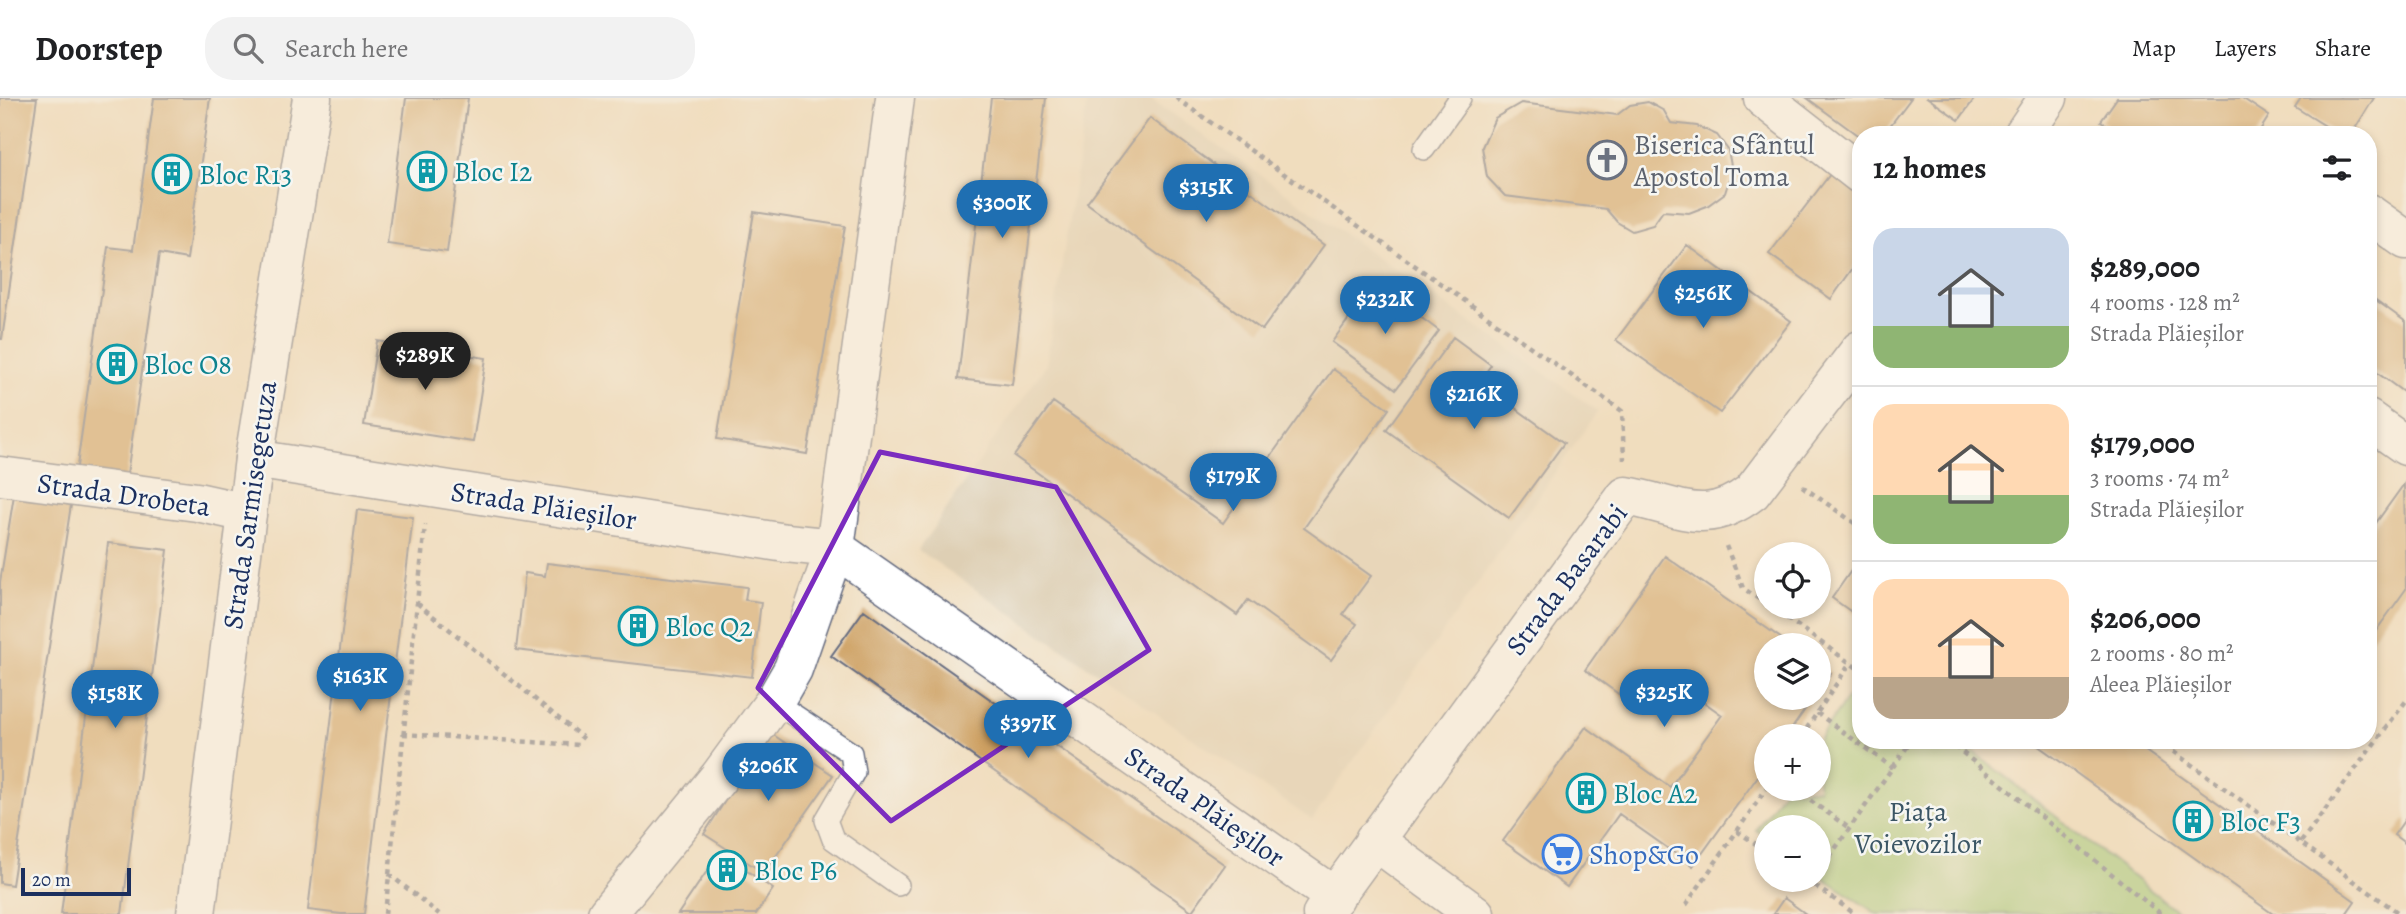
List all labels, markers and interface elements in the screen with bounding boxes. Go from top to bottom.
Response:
search box [205,17,695,80]
text: Doorstep [35,26,163,71]
icon: search [229,29,267,67]
text: Search here [285,31,408,66]
text: Map [2132,32,2176,64]
text: Layers [2214,32,2277,64]
text: Share [2315,32,2371,64]
place label: Biserica Sfântul Apostol Toma [1633,126,1815,196]
church icon: Biserica Sfântul Apostol Toma [1586,139,1628,181]
text: 12 homes [1873,148,1986,188]
icon: filters [2318,149,2356,187]
building icon: Bloc I2 [406,150,448,192]
building icon: Bloc R13 [151,153,193,195]
place label: Bloc I2 [454,153,532,191]
place label: Bloc R13 [199,156,292,194]
pin: $315K [1157,164,1255,224]
text: $315K [1179,171,1233,202]
pin: $300K [953,180,1051,240]
text: $300K [973,187,1031,218]
text: $289,000 [2090,247,2200,287]
icon: home [1929,256,2013,340]
pin: $256K [1654,271,1752,330]
pin: $232K [1336,276,1434,336]
text: $256K [1674,277,1732,308]
text: $232K [1356,283,1414,314]
text: 4 rooms · 128 m² [2090,287,2240,318]
text: Strada Plăieșilor [2090,318,2244,349]
pin: $289K [376,332,474,392]
text: $289K [396,339,454,370]
building icon: Bloc O8 [96,343,138,385]
place label: Bloc O8 [144,346,232,384]
pin: $216K [1425,372,1523,431]
street label: Strada Sarmisegetuza [214,378,286,632]
text: $216K [1446,378,1502,409]
text: $179,000 [2090,423,2195,463]
icon: home [1929,432,2013,516]
pin: $179K [1184,454,1282,513]
text: $179K [1206,460,1260,491]
text: 3 rooms · 74 m² [2090,463,2229,494]
street label: Strada Drobeta [35,464,213,526]
street label: Strada Plăieșilor [448,473,640,539]
text: Strada Plăieșilor [2090,494,2244,525]
street label: Strada Basarabi [1497,496,1636,663]
map controls [1754,542,1831,892]
button: locate [1754,542,1831,619]
text: $206,000 [2090,598,2201,638]
building icon: Bloc Q2 [617,605,659,647]
icon: home [1929,607,2013,691]
place label: Bloc Q2 [665,608,753,646]
button: layers [1754,633,1831,710]
text: 2 rooms · 80 m² [2090,638,2234,669]
pin: $163K [311,654,409,713]
text: $163K [333,660,387,691]
text: Aleea Plăieșilor [2090,669,2232,700]
pin: $158K [66,670,164,730]
pin: $325K [1615,670,1713,729]
text: $325K [1636,676,1692,707]
text: $158K [88,677,142,708]
pin: $397K [979,700,1077,760]
text: $397K [1000,707,1056,738]
button: + [1754,724,1831,801]
street label: Strada Plăieșilor [1117,737,1292,876]
pin: $206K [719,744,817,803]
text: $206K [738,750,798,781]
building icon: Bloc A2 [1565,772,1607,814]
place label: Bloc A2 [1613,775,1698,813]
park label: Piața Voievozilor [1853,793,1982,863]
building icon: Bloc F3 [2172,800,2214,842]
place label: Bloc F3 [2220,803,2301,841]
button: − [1754,815,1831,892]
supermarket icon: Shop&Go [1541,833,1583,875]
place label: Shop&Go [1589,836,1699,874]
building icon: Bloc P6 [706,849,748,891]
place label: Bloc P6 [754,852,837,890]
scale bar [21,865,131,897]
text: 20 m [32,867,71,893]

